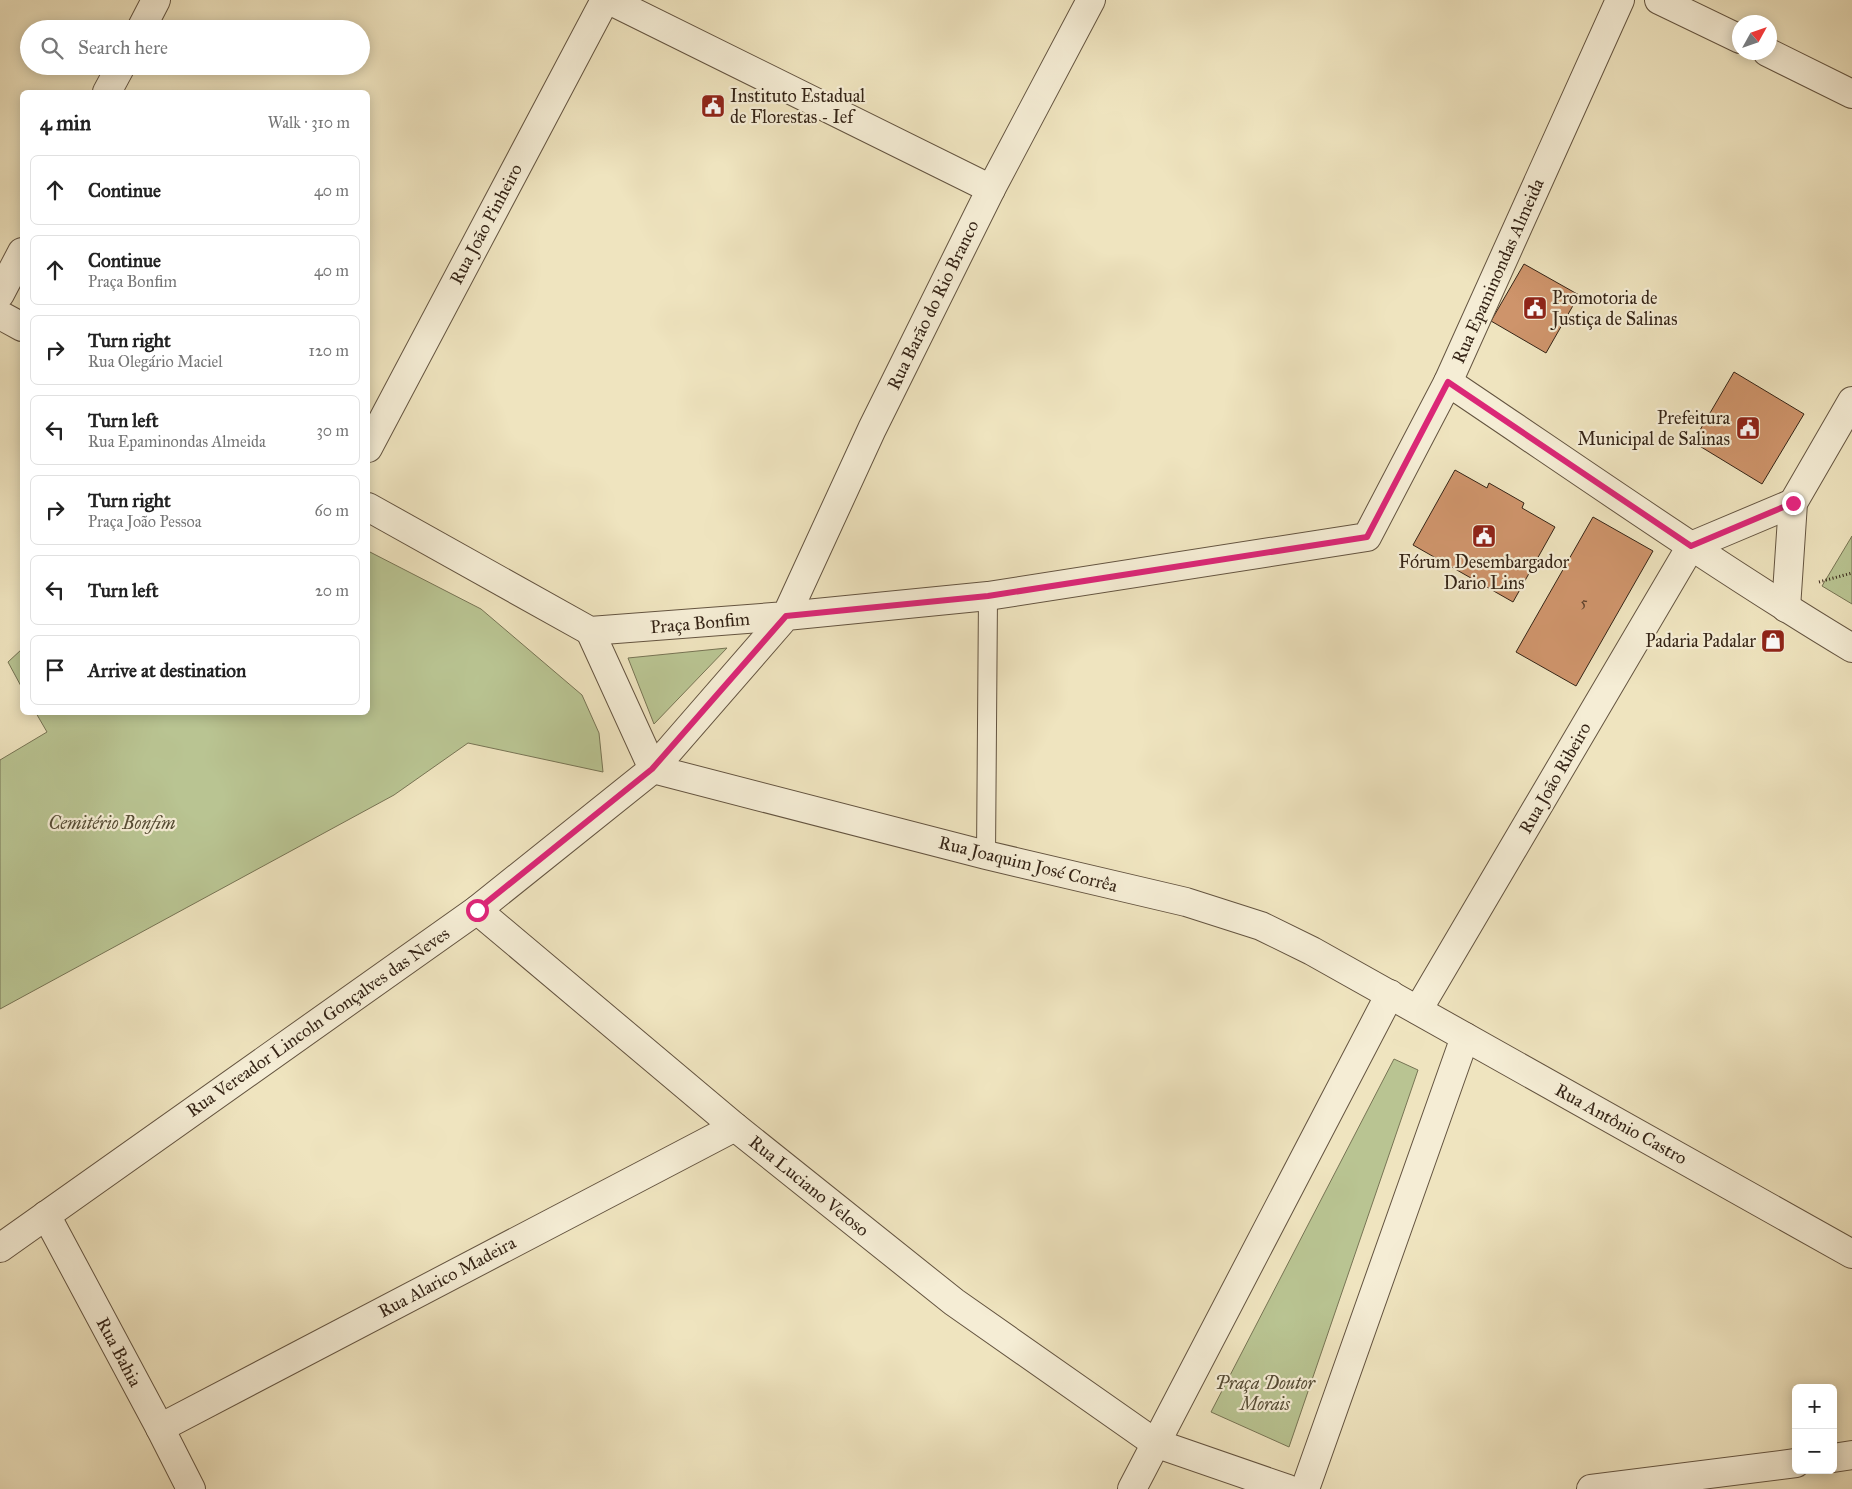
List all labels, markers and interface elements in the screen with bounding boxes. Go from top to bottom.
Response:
north arrow [1732,15,1777,60]
search box [20,20,370,75]
icon: search [38,34,66,62]
text: Search here [78,36,168,59]
place label: Instituto Estadual de Florestas - Ief [730,85,865,128]
public building icon: Instituto Estadual de Florestas - Ief [700,93,726,119]
text: 4 min [40,110,91,136]
text: Walk · 310 m [268,113,350,132]
street label: Rua João Pinheiro [445,160,528,289]
street label: Rua Epaminondas Almeida [1447,175,1549,367]
icon: ahead [41,176,69,204]
text: Continue [88,179,161,202]
text: 40 m [314,181,349,200]
street label: Rua Barão do Rio Branco [882,217,984,393]
text: Continue [88,249,161,272]
icon: ahead [41,256,69,284]
text: 40 m [314,261,349,280]
text: Praça Bonfim [88,272,177,291]
place label: Promotoria de Justiça de Salinas [1550,287,1677,331]
public building icon: Promotoria de Justiça de Salinas [1522,295,1548,321]
text: Turn right [88,329,171,352]
icon: right [41,336,69,364]
text: 120 m [309,341,349,360]
text: Rua Olegário Maciel [88,352,222,371]
place label: Prefeitura Municipal de Salinas [1577,407,1730,450]
text: Turn left [88,409,158,432]
public building icon: Prefeitura Municipal de Salinas [1735,415,1761,441]
icon: left [41,416,69,444]
text: 30 m [316,421,349,440]
text: Rua Epaminondas Almeida [88,432,266,451]
text: Turn right [88,489,171,512]
route end [1782,492,1805,515]
icon: right [41,496,69,524]
text: 60 m [315,501,349,520]
text: Praça João Pessoa [88,512,202,531]
public building icon: Fórum Desembargador Dario Lins [1471,523,1497,549]
place label: Fórum Desembargador Dario Lins [1399,551,1570,594]
icon: left [41,576,69,604]
text: Turn left [88,579,158,602]
text: 20 m [315,581,349,600]
house number: 5 [1581,593,1588,611]
street label: Praça Bonfim [649,608,751,638]
shop icon: Padaria Padalar [1760,628,1786,654]
place label: Padaria Padalar [1645,630,1756,652]
icon: arrive [41,656,69,684]
text: Arrive at destination [88,659,246,682]
street label: Rua João Ribeiro [1514,718,1597,838]
park label: Cemitério Bonfim [48,812,176,834]
street label: Rua Joaquim José Corrêa [936,831,1120,898]
route start [466,899,489,922]
street label: Rua Vereador Lincoln Gonçalves das Neves [182,922,454,1122]
street label: Rua Antônio Castro [1551,1079,1691,1169]
street label: Rua Luciano Veloso [745,1131,873,1241]
street label: Rua Alarico Madeira [375,1231,520,1323]
street label: Rua Bahia [92,1313,147,1391]
park label: Praça Doutor Morais [1215,1372,1317,1415]
map controls [1792,1384,1837,1474]
button: + [1792,1384,1837,1429]
button: − [1792,1429,1837,1474]

